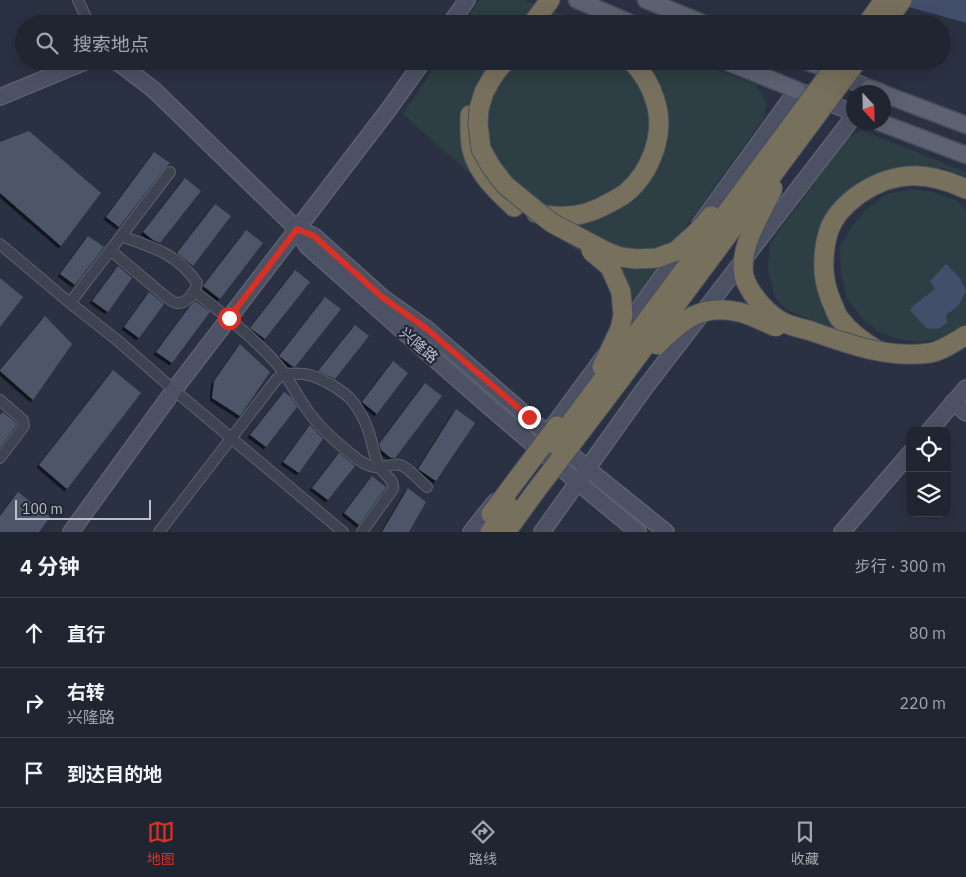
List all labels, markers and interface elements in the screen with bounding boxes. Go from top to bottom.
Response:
search box [15,15,951,70]
icon: search [33,29,61,57]
text: 搜索地点 [73,32,149,56]
north arrow [846,85,891,130]
route start [218,307,241,330]
street label: 兴隆路 [396,323,442,367]
route end [518,406,541,429]
map controls [906,427,951,517]
button: locate [906,427,951,472]
button: layers [906,472,951,517]
scale bar [15,497,151,520]
text: 100 m [22,500,63,518]
text: 4 分钟 [20,552,80,580]
text: 步行 · 300 m [855,556,946,576]
icon: ahead [20,619,48,647]
text: 直行 [67,622,105,646]
text: 80 m [909,623,946,643]
text: 右转 [67,680,105,704]
icon: right [20,689,48,717]
text: 220 m [899,693,946,713]
text: 兴隆路 [67,707,115,727]
icon: arrive [20,759,48,787]
text: 到达目的地 [67,762,162,786]
tab: 地图 [147,818,175,868]
tab: 路线 [469,818,497,868]
tab: 收藏 [791,818,819,868]

